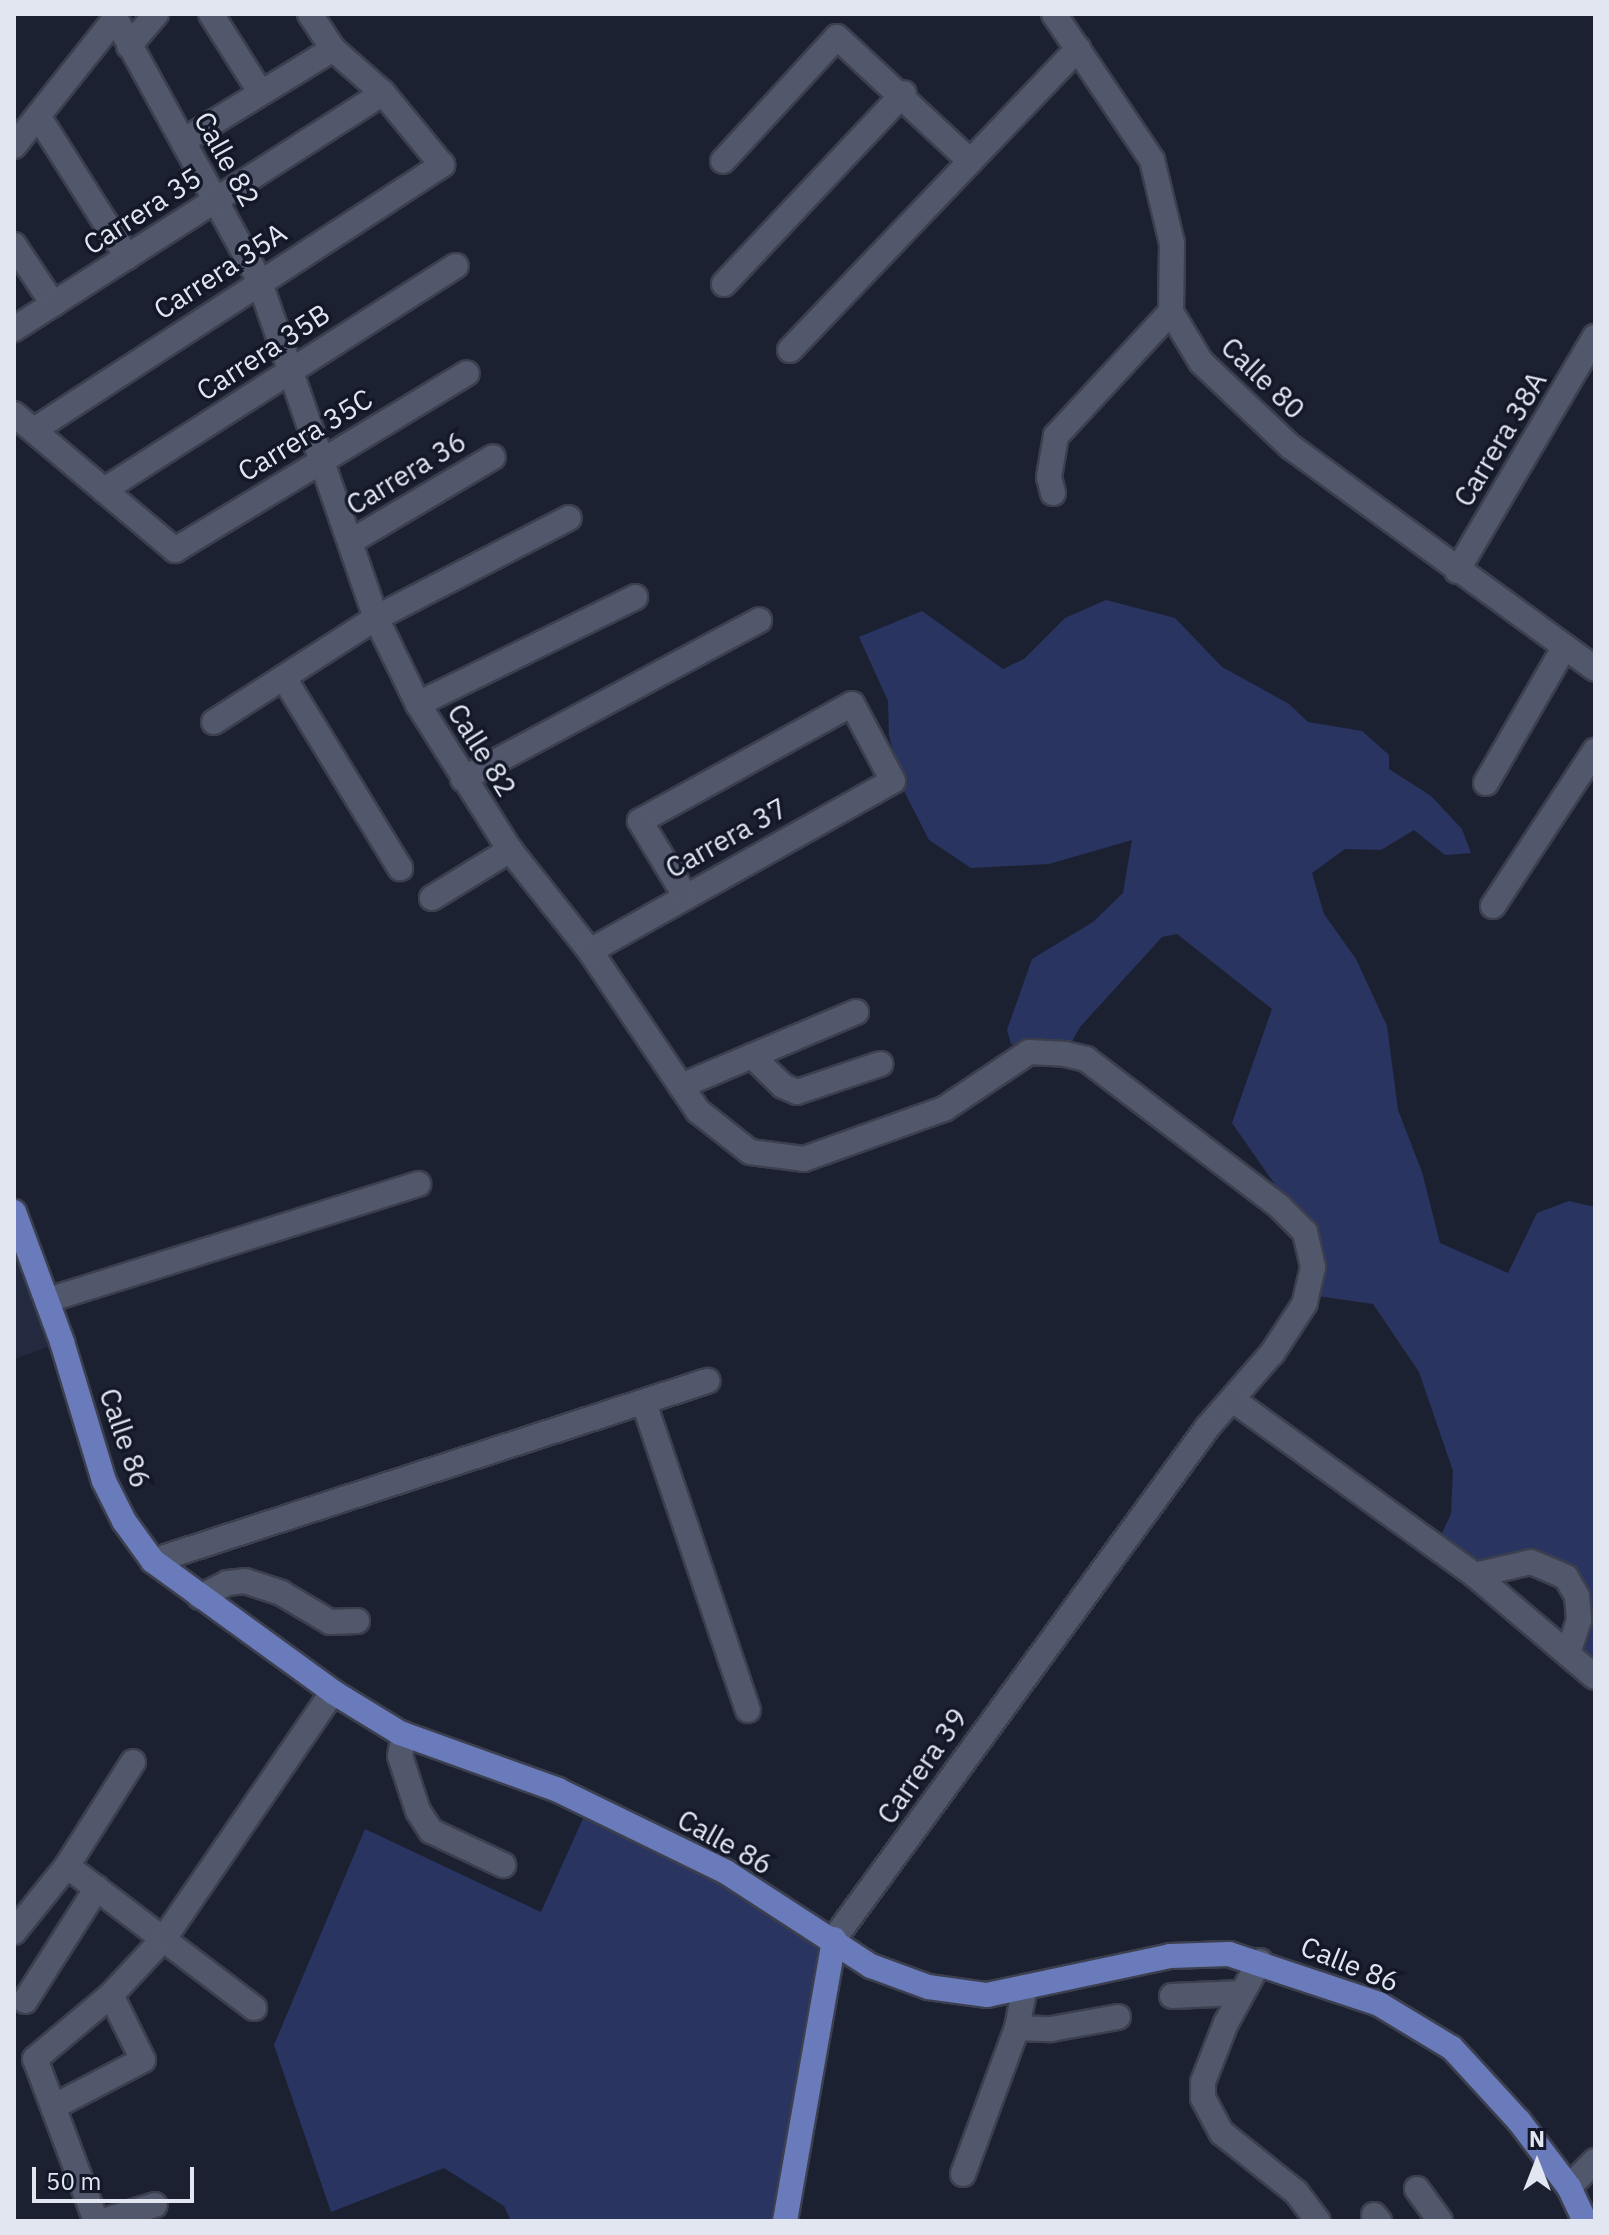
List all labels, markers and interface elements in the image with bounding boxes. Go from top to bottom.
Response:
street label: Calle 82 [187,106,267,212]
street label: Carrera 35 [77,161,207,261]
street label: Carrera 35A [147,216,293,326]
street label: Carrera 35B [190,297,336,407]
street label: Calle 80 [1214,330,1312,426]
street label: Carrera 38A [1447,365,1553,513]
street label: Carrera 35C [232,382,378,488]
street label: Carrera 36 [340,424,472,522]
street label: Calle 82 [440,697,524,803]
street label: Carrera 37 [659,791,793,885]
street label: Calle 86 [92,1384,158,1492]
street label: Carrera 39 [870,1702,974,1830]
street label: Calle 86 [672,1802,778,1882]
street label: Calle 86 [1296,1929,1404,1999]
north arrow [1497,2123,1577,2203]
text: N [1529,2124,1545,2153]
scale bar [36,2151,198,2201]
text: 50 m [46,2165,101,2197]

